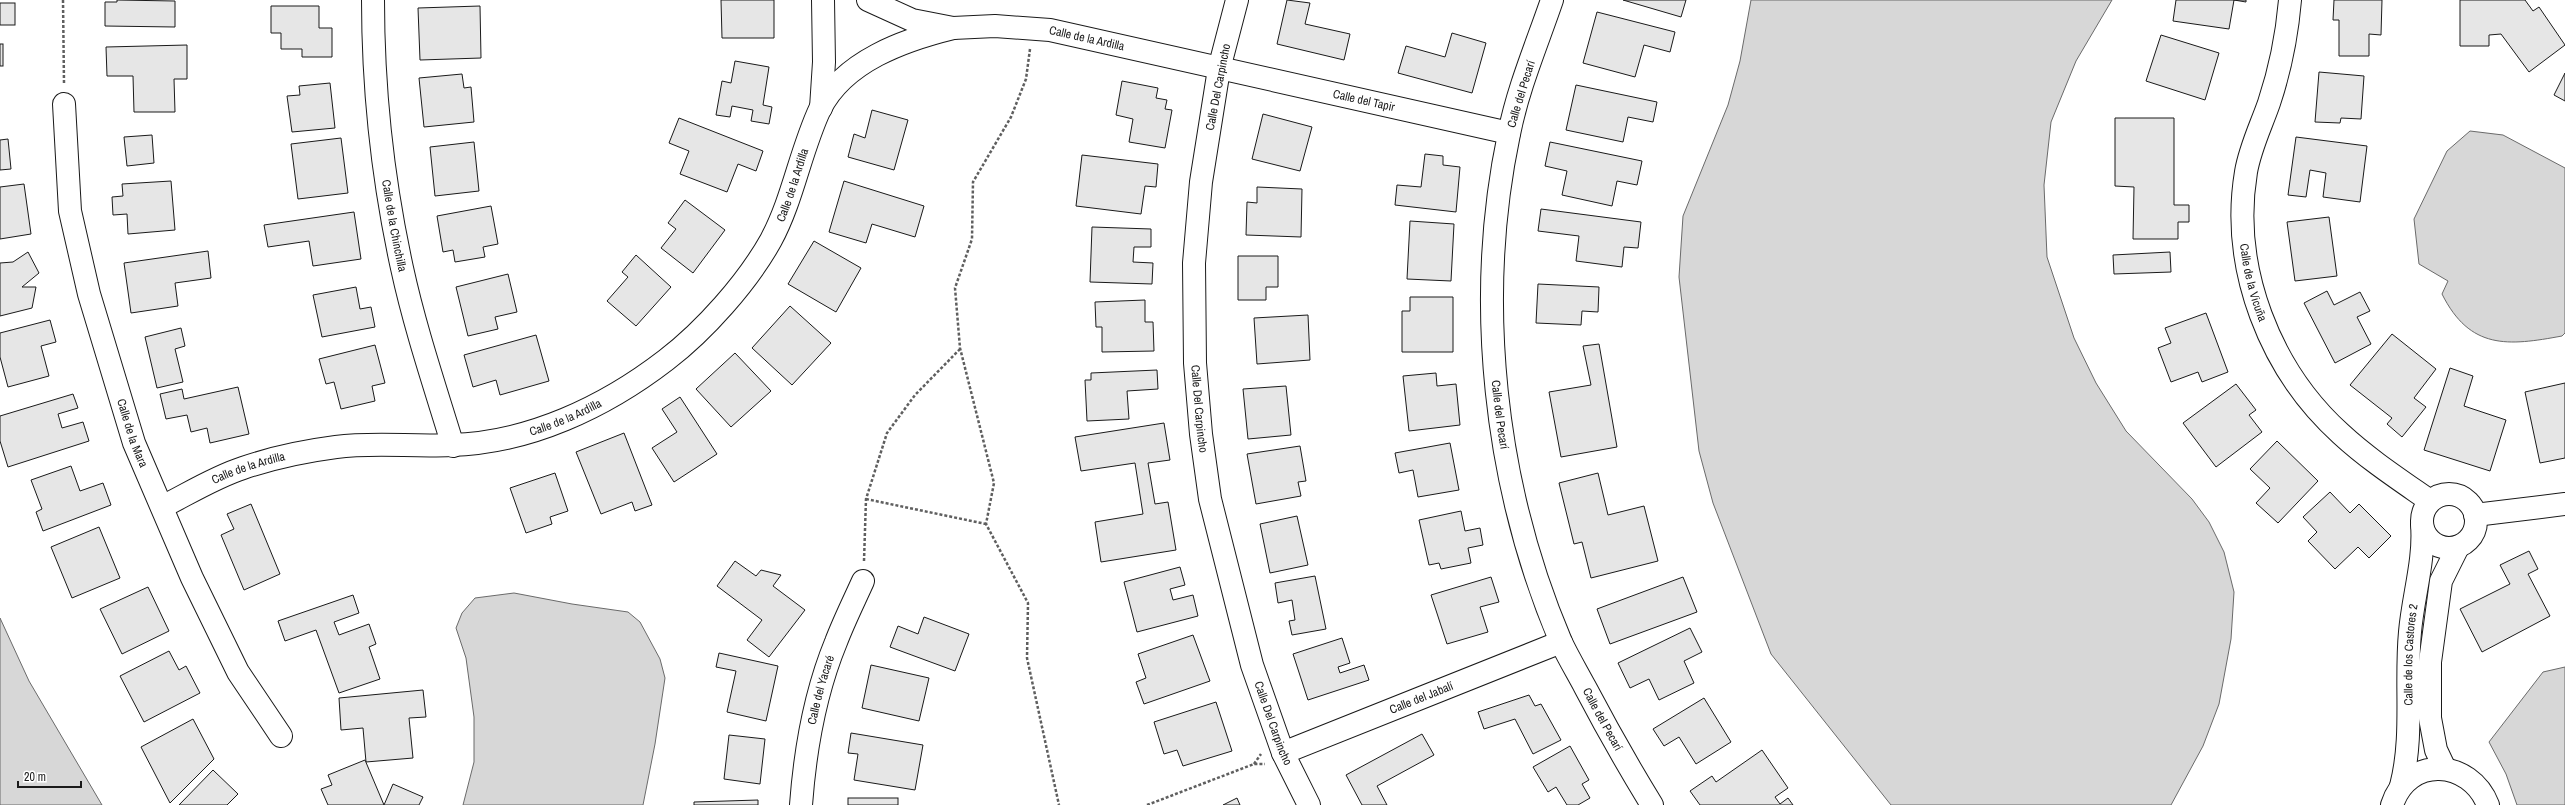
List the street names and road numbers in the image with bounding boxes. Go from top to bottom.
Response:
street label: Calle de la Ardilla [1048,22,1126,55]
street label: Calle Del Carpincho [1202,42,1234,132]
street label: Calle del Pecarí [1503,58,1539,130]
street label: Calle del Tapir [1331,86,1397,115]
street label: Calle de la Ardilla [773,146,812,224]
street label: Calle de la Chinchilla [378,179,411,274]
street label: Calle de la Vicuña [2236,243,2271,324]
street label: Calle Del Carpincho [1187,364,1212,454]
street label: Calle del Pecarí [1488,379,1513,451]
street label: Calle de la Ardilla [527,395,605,440]
street label: Calle de la Mara [113,397,152,470]
street label: Calle de la Ardilla [209,448,287,488]
street label: Calle de los Castores 2 [2400,603,2422,706]
street label: Calle del Yacaré [804,653,838,726]
street label: Calle del Jabalí [1387,678,1456,718]
street label: Calle Del Carpincho [1250,679,1296,768]
street label: Calle del Pecarí [1579,685,1626,754]

